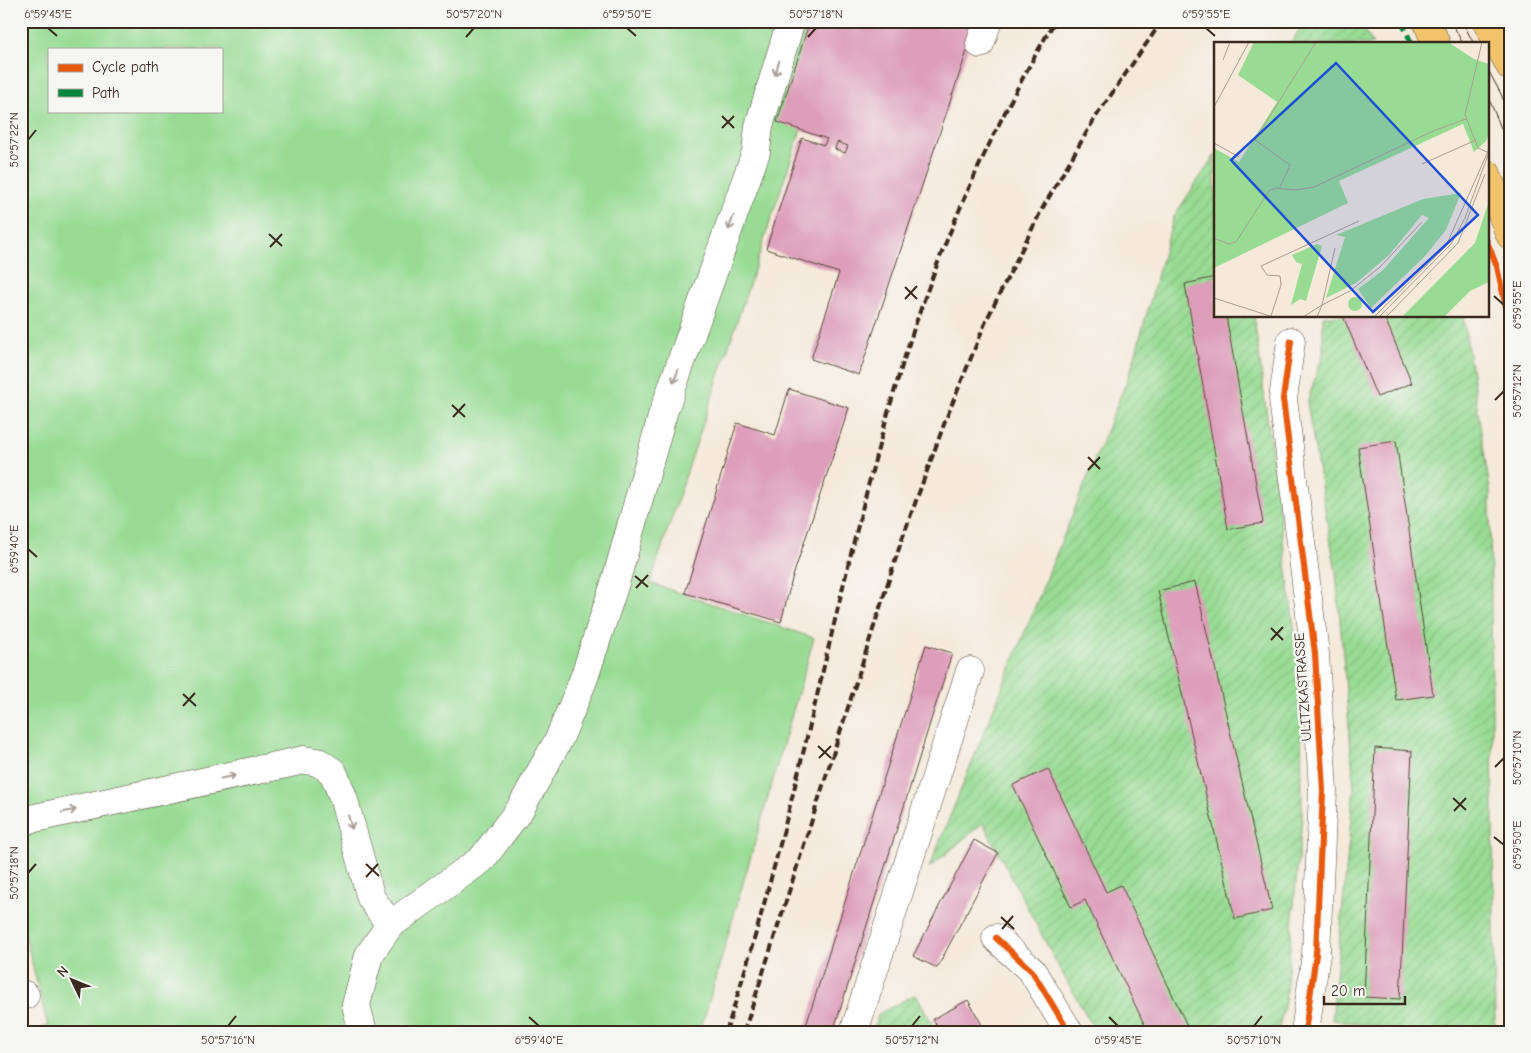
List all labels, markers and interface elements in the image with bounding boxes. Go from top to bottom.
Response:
text: 6°59'45"E [24,7,72,21]
text: 50°57'20"N [446,7,502,21]
text: 6°59'50"E [602,7,652,21]
text: 50°57'18"N [789,7,843,21]
text: 6°59'55"E [1182,7,1230,21]
inset map [1214,42,1488,318]
legend [48,48,222,112]
text: Cycle path [92,58,159,76]
one-way arrow [771,59,781,75]
text: Path [92,84,120,102]
text: 50°57'22"N [7,112,21,168]
one-way arrow [726,215,735,230]
text: 6°59'55"E [1510,281,1524,329]
text: 50°57'12"N [1510,364,1524,418]
one-way arrow [671,368,680,383]
text: 6°59'40"E [7,525,21,573]
street label: ULITZKASTRASSE [1291,632,1315,742]
text: 50°57'10"N [1510,731,1524,785]
one-way arrow [219,771,235,781]
one-way arrow [60,806,76,815]
one-way arrow [346,813,355,829]
text: 6°59'50"E [1510,820,1524,870]
text: 50°57'18"N [7,846,21,900]
north arrow [48,956,98,1006]
text: N [54,962,72,981]
scale bar [1324,973,1405,1005]
text: 20 m [1331,982,1365,1000]
text: 50°57'16"N [201,1033,255,1047]
text: 6°59'40"E [515,1033,563,1047]
text: 50°57'12"N [885,1033,939,1047]
text: 6°59'45"E [1094,1033,1142,1047]
text: 50°57'10"N [1227,1033,1281,1047]

